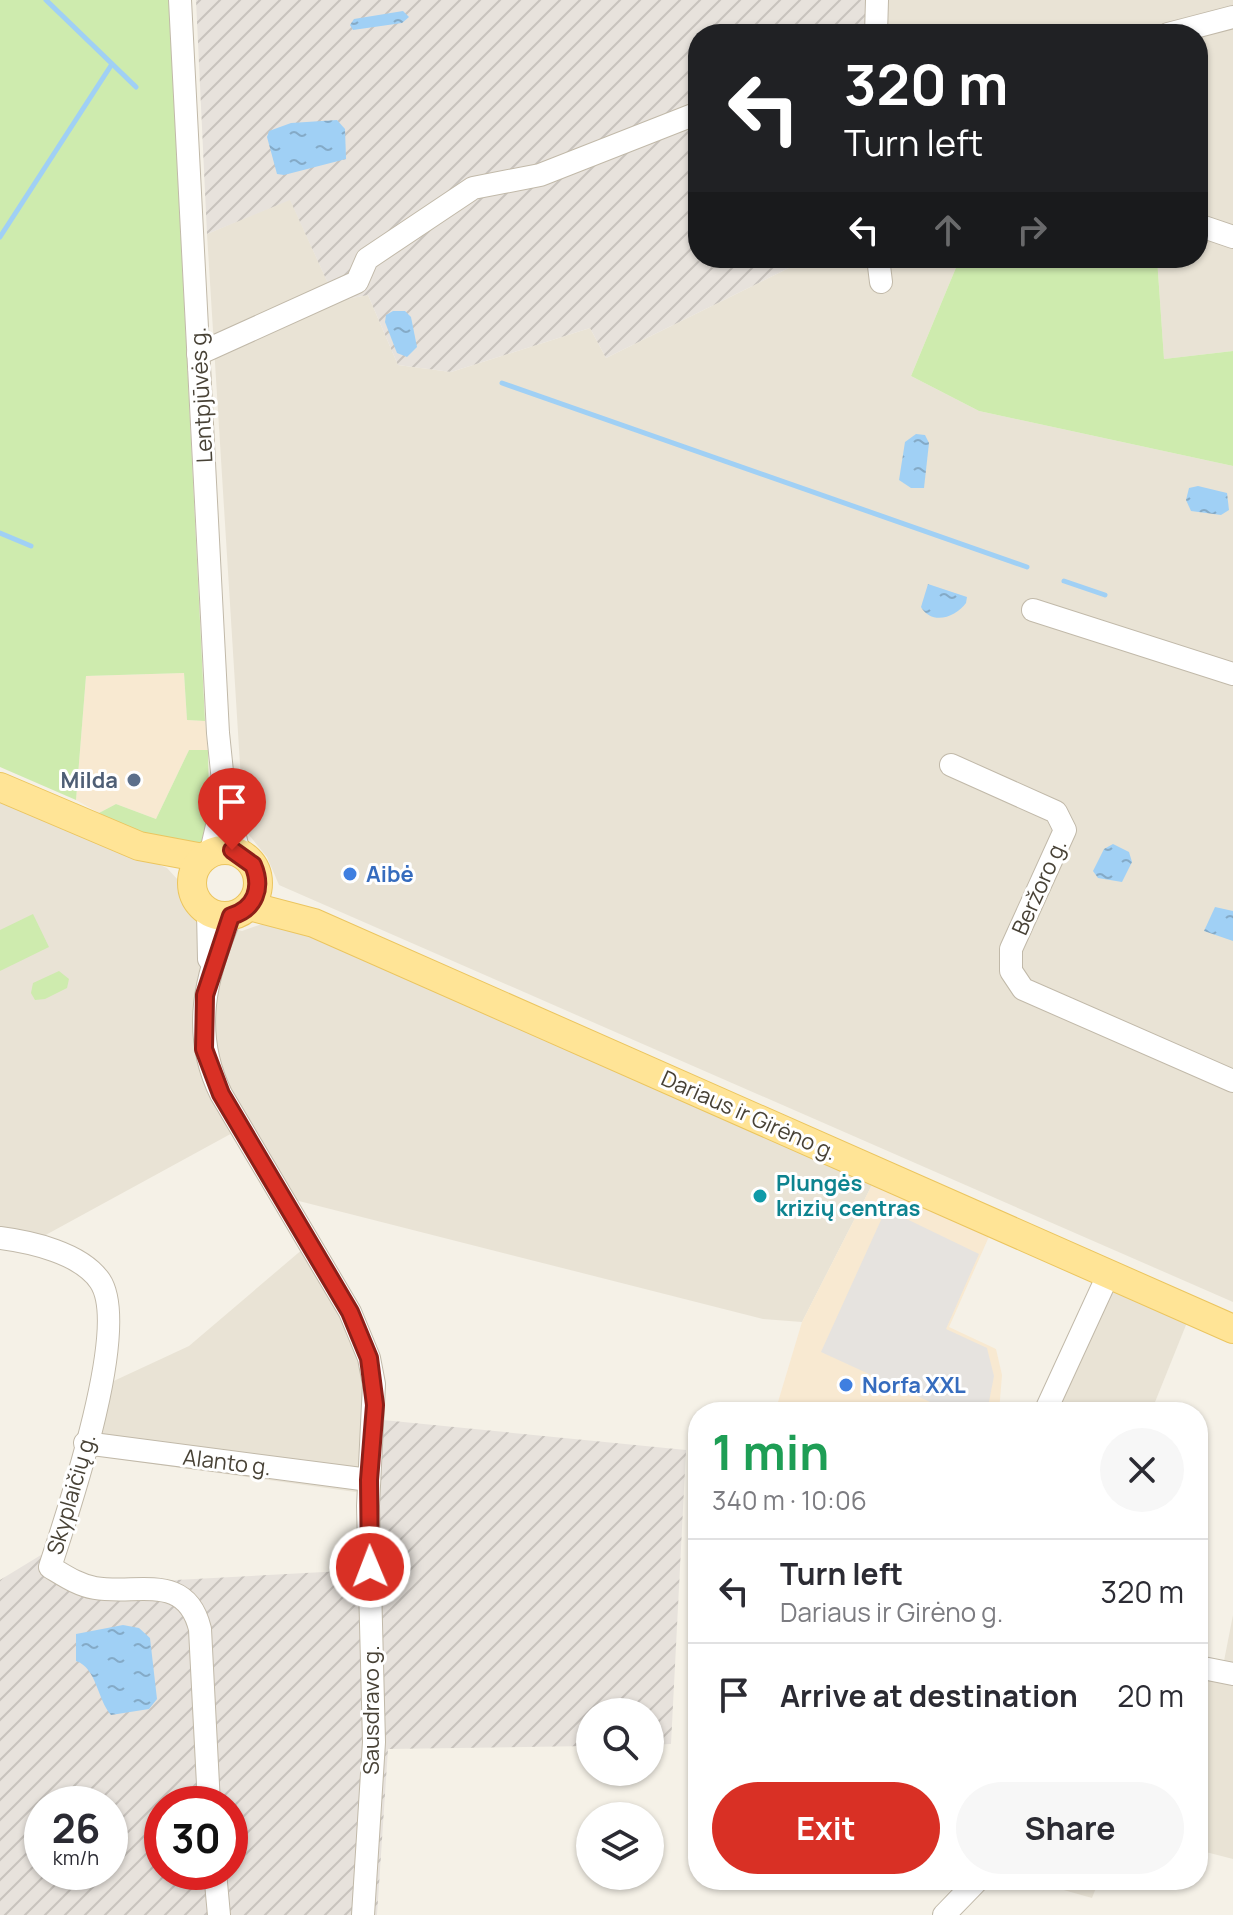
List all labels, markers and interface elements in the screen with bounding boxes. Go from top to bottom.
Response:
text: 320 m [844,45,1008,122]
icon: left [712,56,816,160]
text: Turn left [844,118,983,167]
icon: left [842,208,886,252]
icon: ahead [926,208,970,252]
icon: right [1010,208,1054,252]
street label: Lentpjūvės g. [182,326,220,464]
place label: Milda [61,765,118,795]
pin [198,768,266,850]
marker: Milda [125,771,143,789]
icon: arrive [210,780,254,824]
street label: Beržoro g. [1005,834,1073,940]
place label: Aibė [366,859,414,889]
marker: Aibė [341,865,359,883]
street label: Dariaus ir Girėno g. [657,1063,841,1167]
place label: Plungės krizių centras [776,1168,921,1223]
marker: Plungės krizių centras [751,1187,769,1205]
place label: Norfa XXL [862,1370,966,1400]
marker: Norfa XXL [837,1376,855,1394]
text: 1 min [712,1419,829,1484]
button: close [1100,1428,1184,1512]
street label: Skyplaičių g. [39,1430,103,1558]
street label: Alanto g. [181,1442,273,1482]
text: 340 m · 10:06 [712,1482,867,1518]
position arrow [328,1525,412,1609]
text: Turn left [780,1553,903,1594]
icon: left [712,1569,756,1613]
text: 320 m [1101,1571,1184,1612]
text: Dariaus ir Girėno g. [780,1594,1003,1630]
street label: Sausdravo g. [356,1645,386,1775]
icon: arrive [712,1673,756,1717]
text: Arrive at destination [780,1675,1078,1716]
text: 20 m [1117,1675,1184,1716]
map controls [576,1698,664,1890]
button: search [576,1698,664,1786]
button: Exit [712,1782,940,1874]
button: Share [956,1782,1184,1874]
speed limit sign: 30 [144,1786,248,1890]
text: 26 [52,1800,100,1855]
button: layers [576,1802,664,1890]
text: km/h [53,1844,99,1871]

